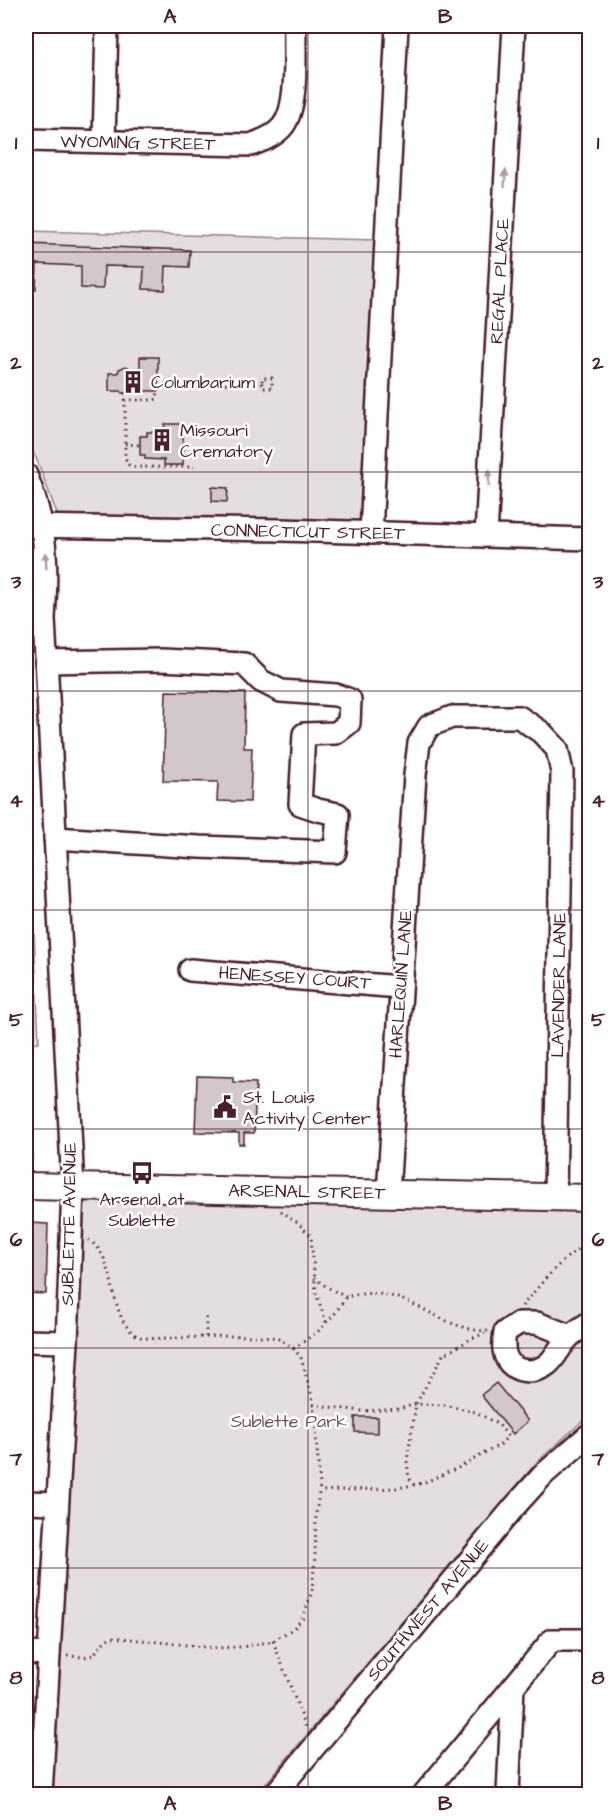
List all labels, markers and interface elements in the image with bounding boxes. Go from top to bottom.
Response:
text: A [164,3,177,31]
text: B [438,3,453,31]
text: 1 [15,129,18,157]
street label: WYOMING STREET [60,129,217,157]
text: 1 [597,129,600,157]
one-way arrow [501,169,510,188]
street label: REGAL PLACE [484,217,516,345]
text: 2 [9,349,22,377]
text: 2 [591,349,604,377]
building icon: Columbarium [120,369,146,395]
place label: Columbarium [151,370,255,395]
place label: Missouri Crematory [180,418,273,465]
building icon: Missouri Crematory [149,427,175,453]
one-way arrow [485,468,494,487]
street label: CONNECTICUT STREET [211,518,406,546]
one-way arrow [41,550,51,569]
text: 3 [10,568,22,596]
text: 3 [592,568,604,596]
text: 4 [9,787,23,815]
text: 4 [591,787,605,815]
street label: HARLEQUIN LANE [383,909,419,1059]
street label: LAVENDER LANE [545,912,573,1058]
street label: HENESSEY COURT [218,960,373,996]
text: 5 [9,1006,24,1034]
text: 5 [591,1006,606,1034]
place label: St. Louis Activity Center [243,1085,371,1132]
public building icon: St. Louis Activity Center [212,1094,238,1120]
street label: SUBLETTE AVENUE [55,1142,83,1306]
bus stop icon: Arsenal at Sublette [129,1160,155,1186]
street label: ARSENAL STREET [228,1178,387,1206]
place label: Arsenal at Sublette [100,1187,185,1233]
text: 6 [10,1226,23,1254]
text: 6 [592,1226,605,1254]
park label: Sublette Park [231,1409,347,1434]
text: 7 [9,1445,23,1473]
text: 7 [591,1445,605,1473]
street label: SOUTHWEST AVENUE [361,1533,495,1687]
text: 8 [10,1664,23,1692]
text: 8 [592,1664,605,1692]
text: A [164,1790,177,1818]
text: B [438,1790,453,1818]

